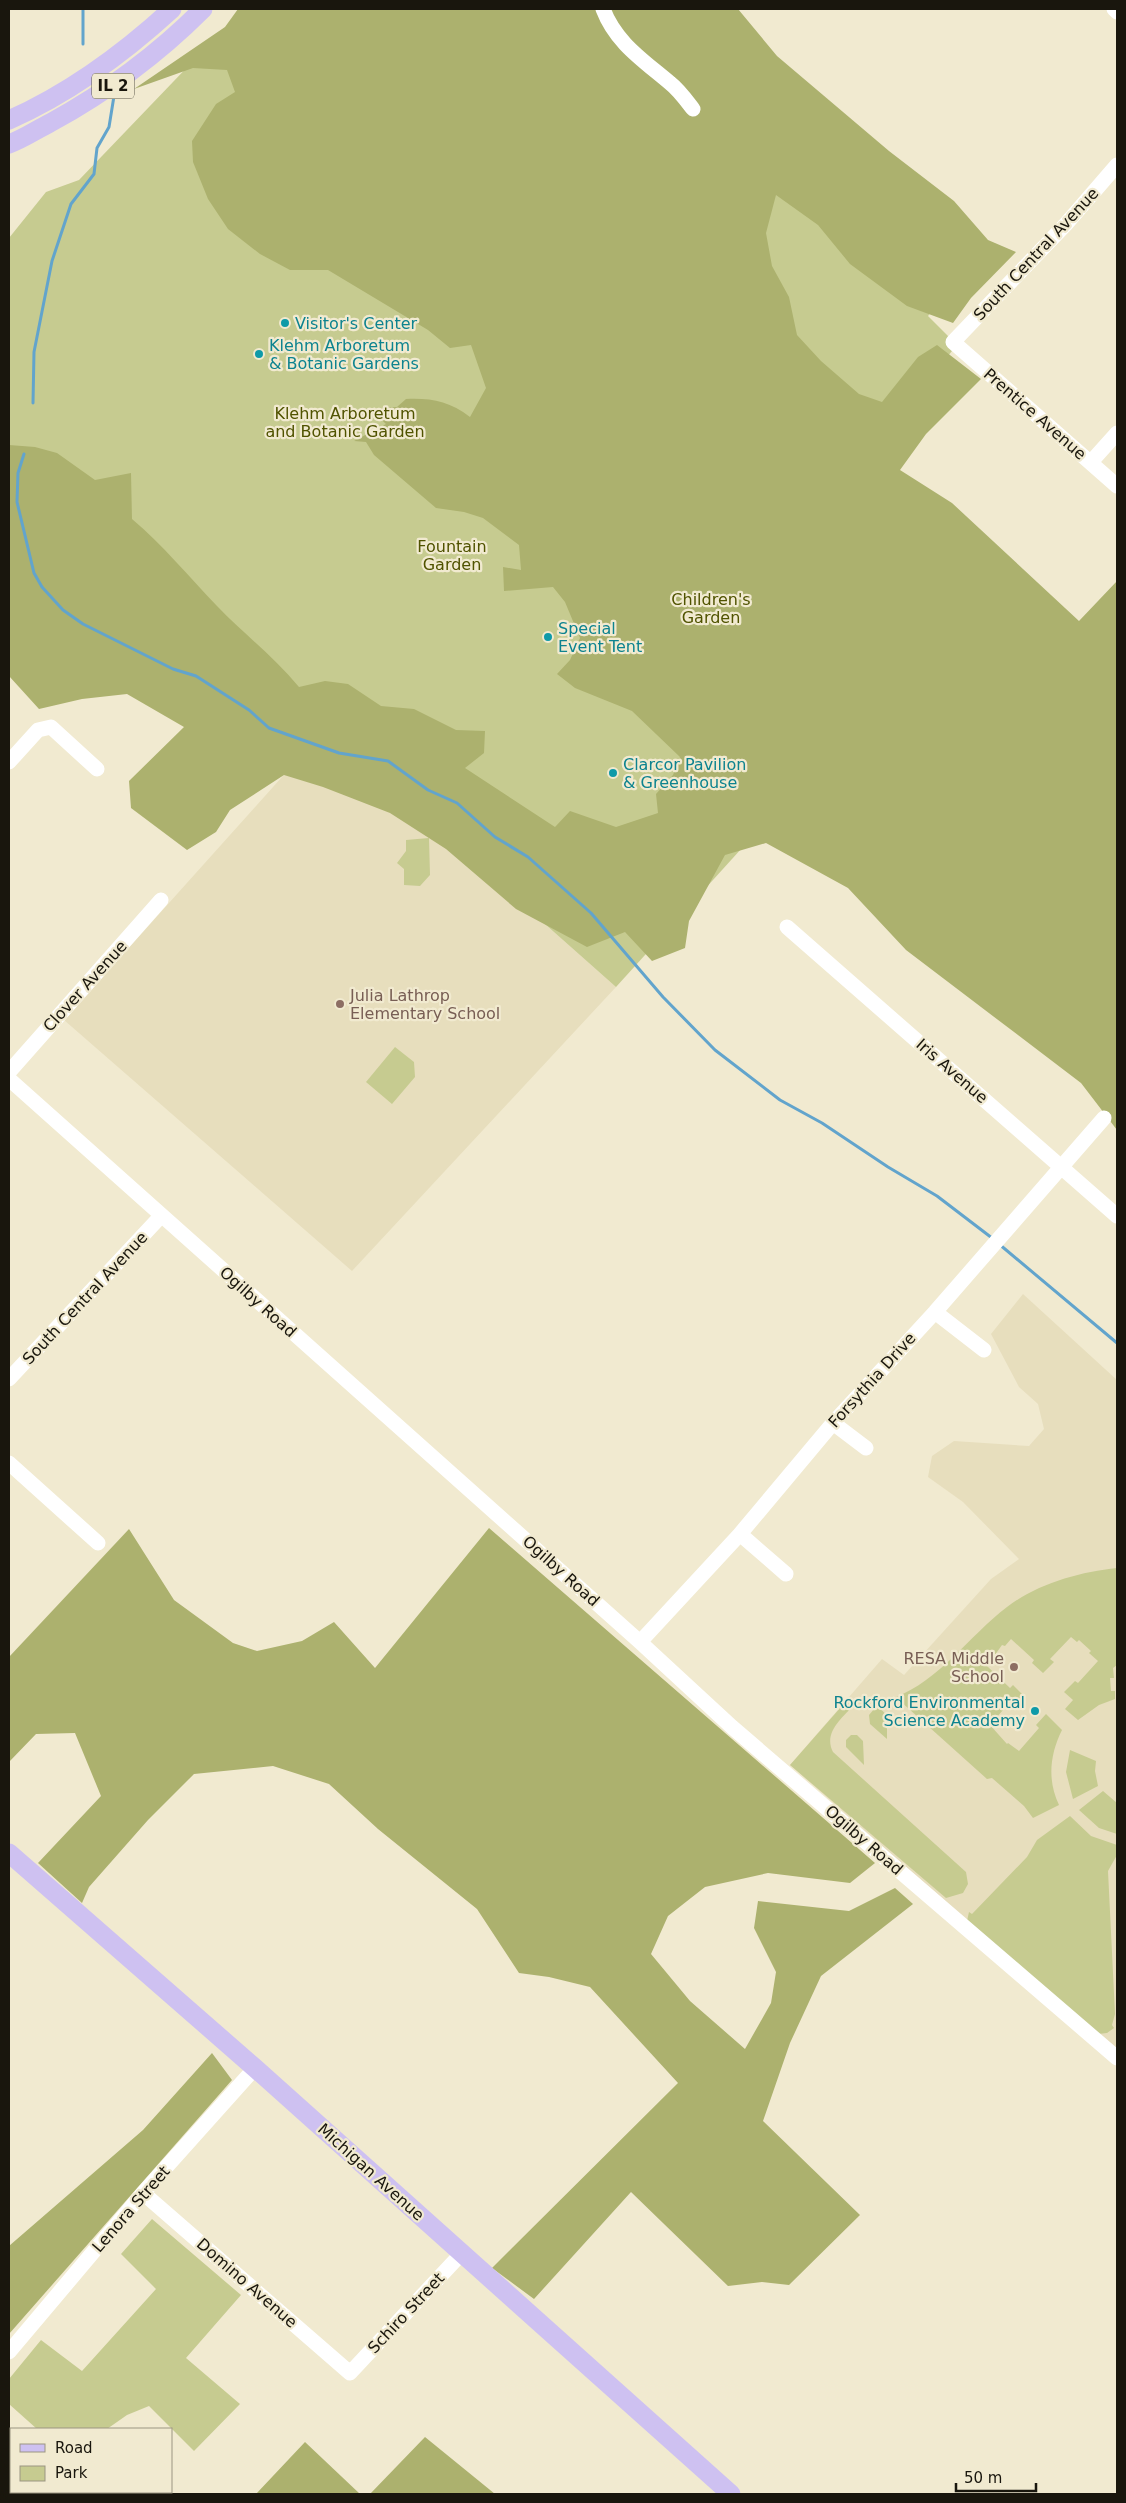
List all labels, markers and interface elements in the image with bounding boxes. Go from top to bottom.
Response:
road number: IL 2 [92,74,134,98]
street label: South Central Avenue [970,184,1102,324]
place label: Visitor's Center [295,314,418,333]
marker: Visitor's Center [279,317,291,329]
place label: Klehm Arboretum & Botanic Gardens [269,336,419,373]
marker: Klehm Arboretum & Botanic Gardens [253,348,265,360]
street label: Prentice Avenue [980,364,1090,464]
park label: Klehm Arboretum and Botanic Garden [265,404,425,441]
park label: Fountain Garden [417,537,487,574]
park label: Children's Garden [671,590,751,627]
place label: Special Event Tent [558,619,642,656]
marker: Special Event Tent [542,631,554,643]
place label: Clarcor Pavilion & Greenhouse [623,755,746,792]
marker: Clarcor Pavilion & Greenhouse [607,767,619,779]
street label: Clover Avenue [39,937,131,1035]
place label: Julia Lathrop Elementary School [349,986,500,1023]
marker: Julia Lathrop Elementary School [334,998,346,1010]
street label: Iris Avenue [912,1035,992,1107]
street label: South Central Avenue [19,1228,151,1368]
street label: Ogilby Road [216,1263,300,1341]
street label: Forsythia Drive [824,1329,920,1431]
street label: Ogilby Road [519,1532,603,1610]
place label: RESA Middle School [903,1649,1004,1686]
marker: RESA Middle School [1008,1661,1020,1673]
place label: Rockford Environmental Science Academy [833,1693,1025,1730]
marker: Rockford Environmental Science Academy [1029,1705,1041,1717]
street label: Ogilby Road [821,1801,907,1879]
street label: Michigan Avenue [314,2119,428,2225]
street label: Lenora Street [88,2162,174,2256]
street label: Domino Avenue [193,2234,301,2332]
street label: Schiro Street [364,2269,448,2357]
legend [10,2428,172,2493]
text: Road [55,2439,93,2457]
scale bar [956,2460,1036,2492]
text: Park [55,2464,88,2482]
text: 50 m [964,2469,1002,2487]

